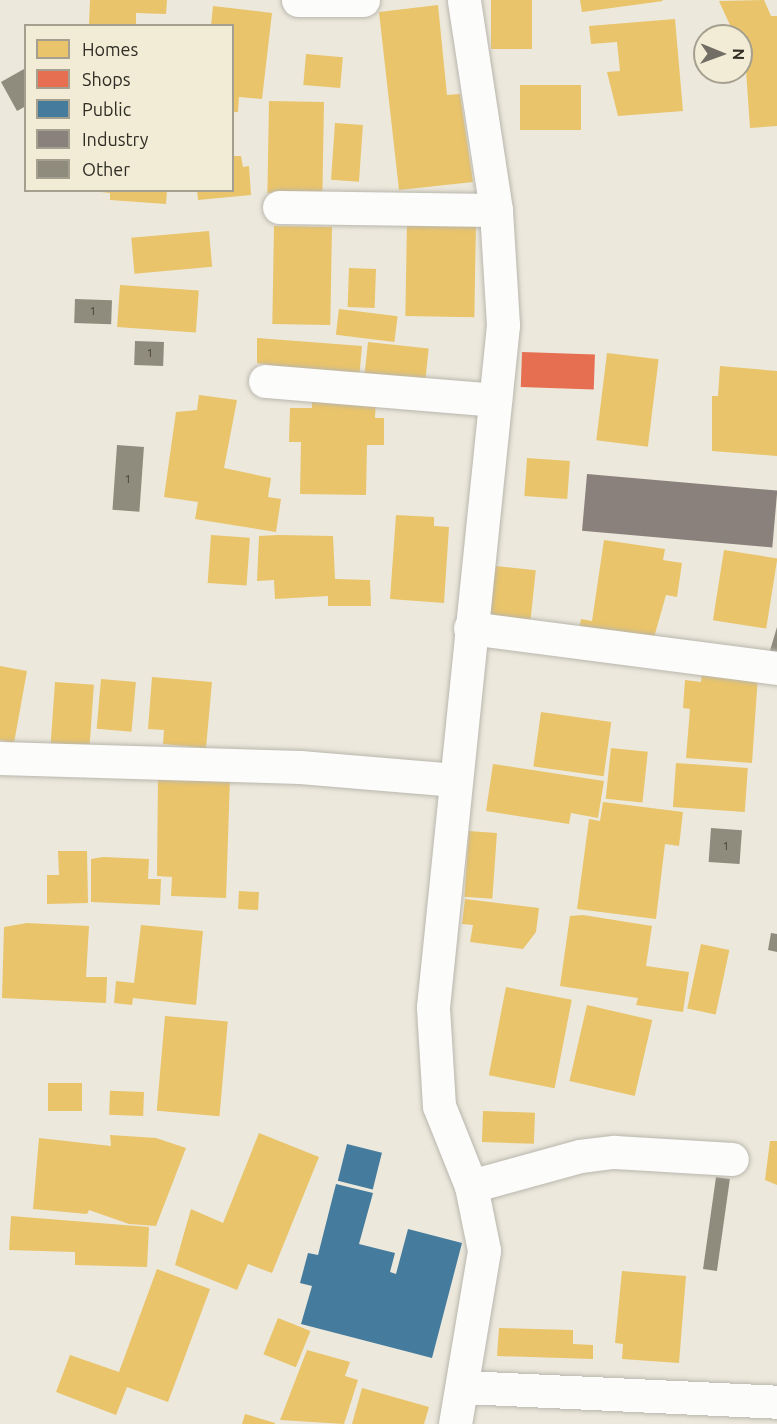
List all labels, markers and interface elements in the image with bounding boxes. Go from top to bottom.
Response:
legend [24,24,234,192]
north arrow [693,24,753,84]
text: Homes [82,39,138,59]
text: N [730,48,748,60]
text: Shops [82,69,131,89]
text: Public [82,99,131,119]
text: Industry [82,129,148,149]
text: Other [82,159,130,179]
house number: 1 [90,304,96,318]
house number: 1 [147,346,153,360]
house number: 1 [125,472,131,486]
house number: 1 [723,839,729,853]

